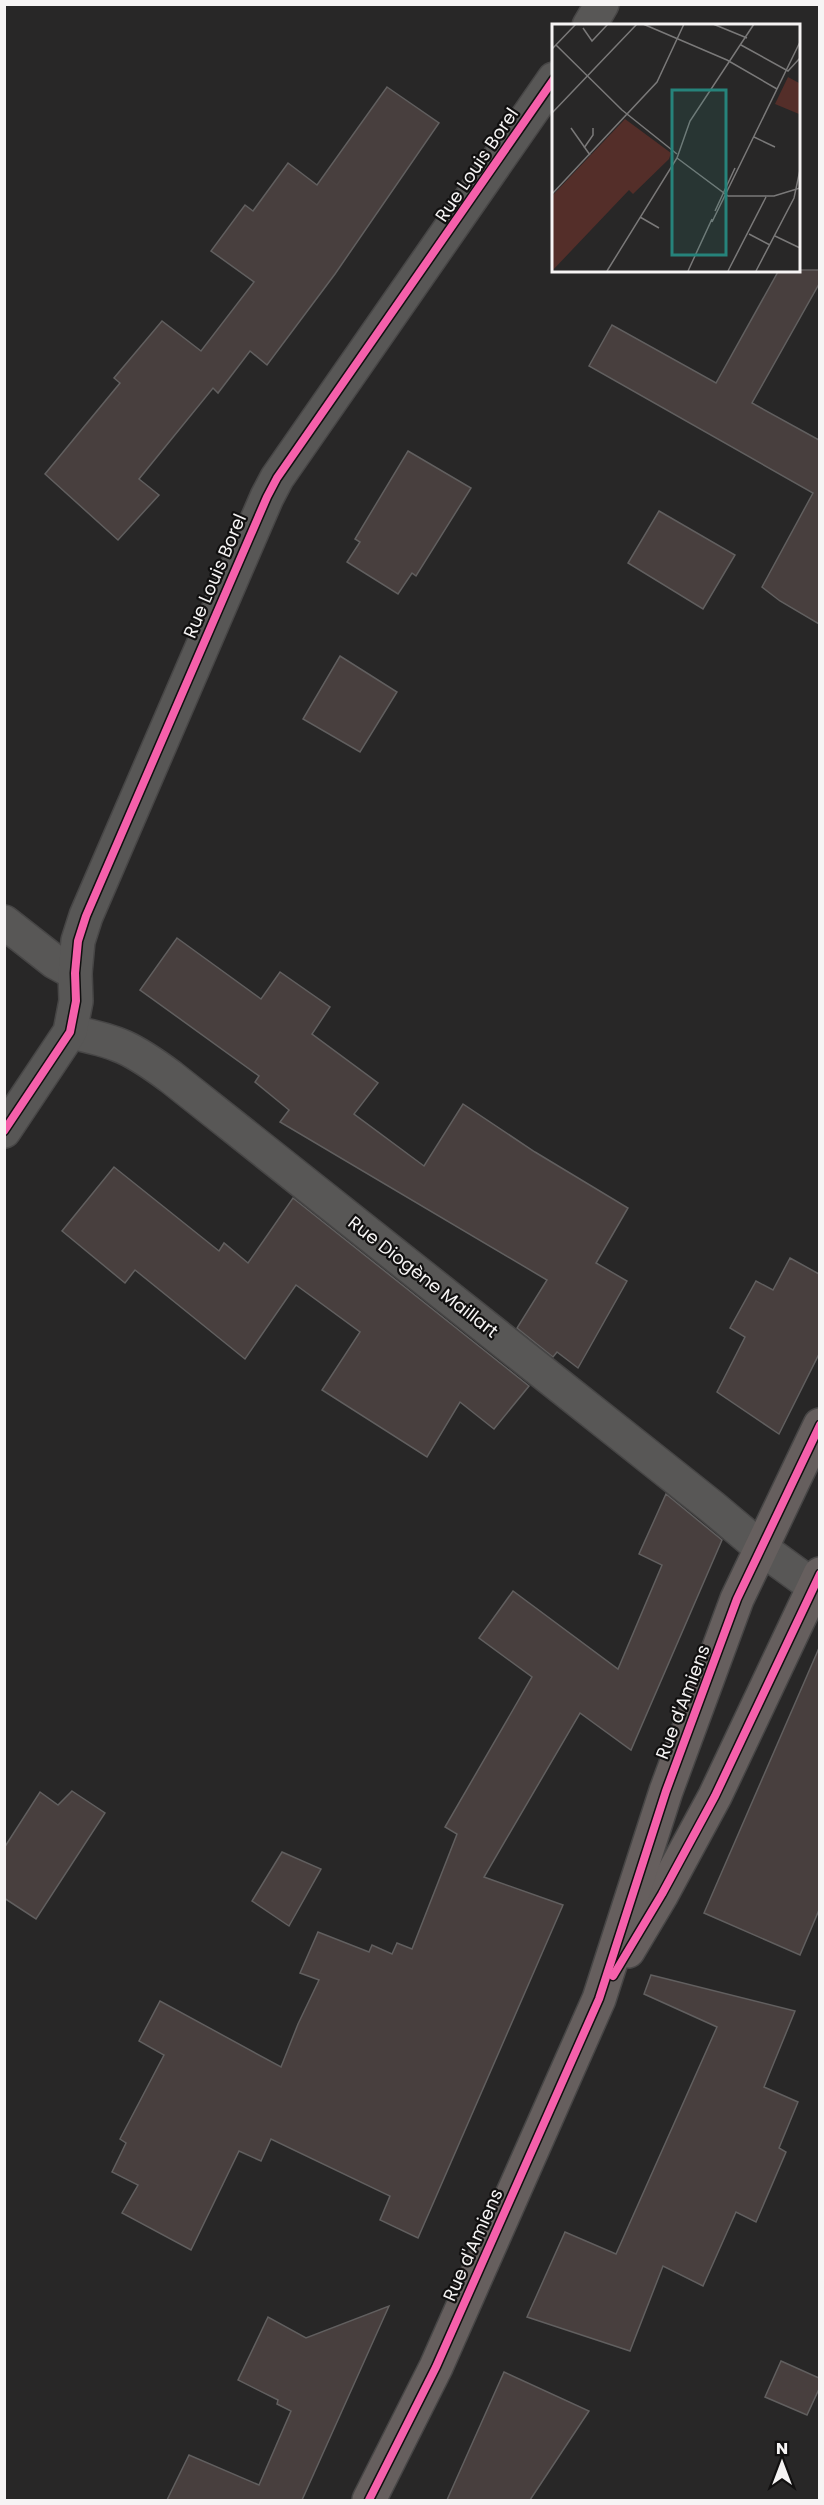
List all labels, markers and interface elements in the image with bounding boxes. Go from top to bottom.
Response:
inset map [552,24,800,272]
street label: Rue Louis Borel [429,103,524,227]
street label: Rue Louis Borel [177,510,252,642]
street label: Rue Diogène Maillart [343,1210,504,1343]
street label: Rue d'Amiens [649,1641,716,1763]
street label: Rue d'Amiens [437,2185,508,2305]
north arrow [752,2433,812,2493]
text: N [776,2437,788,2460]

